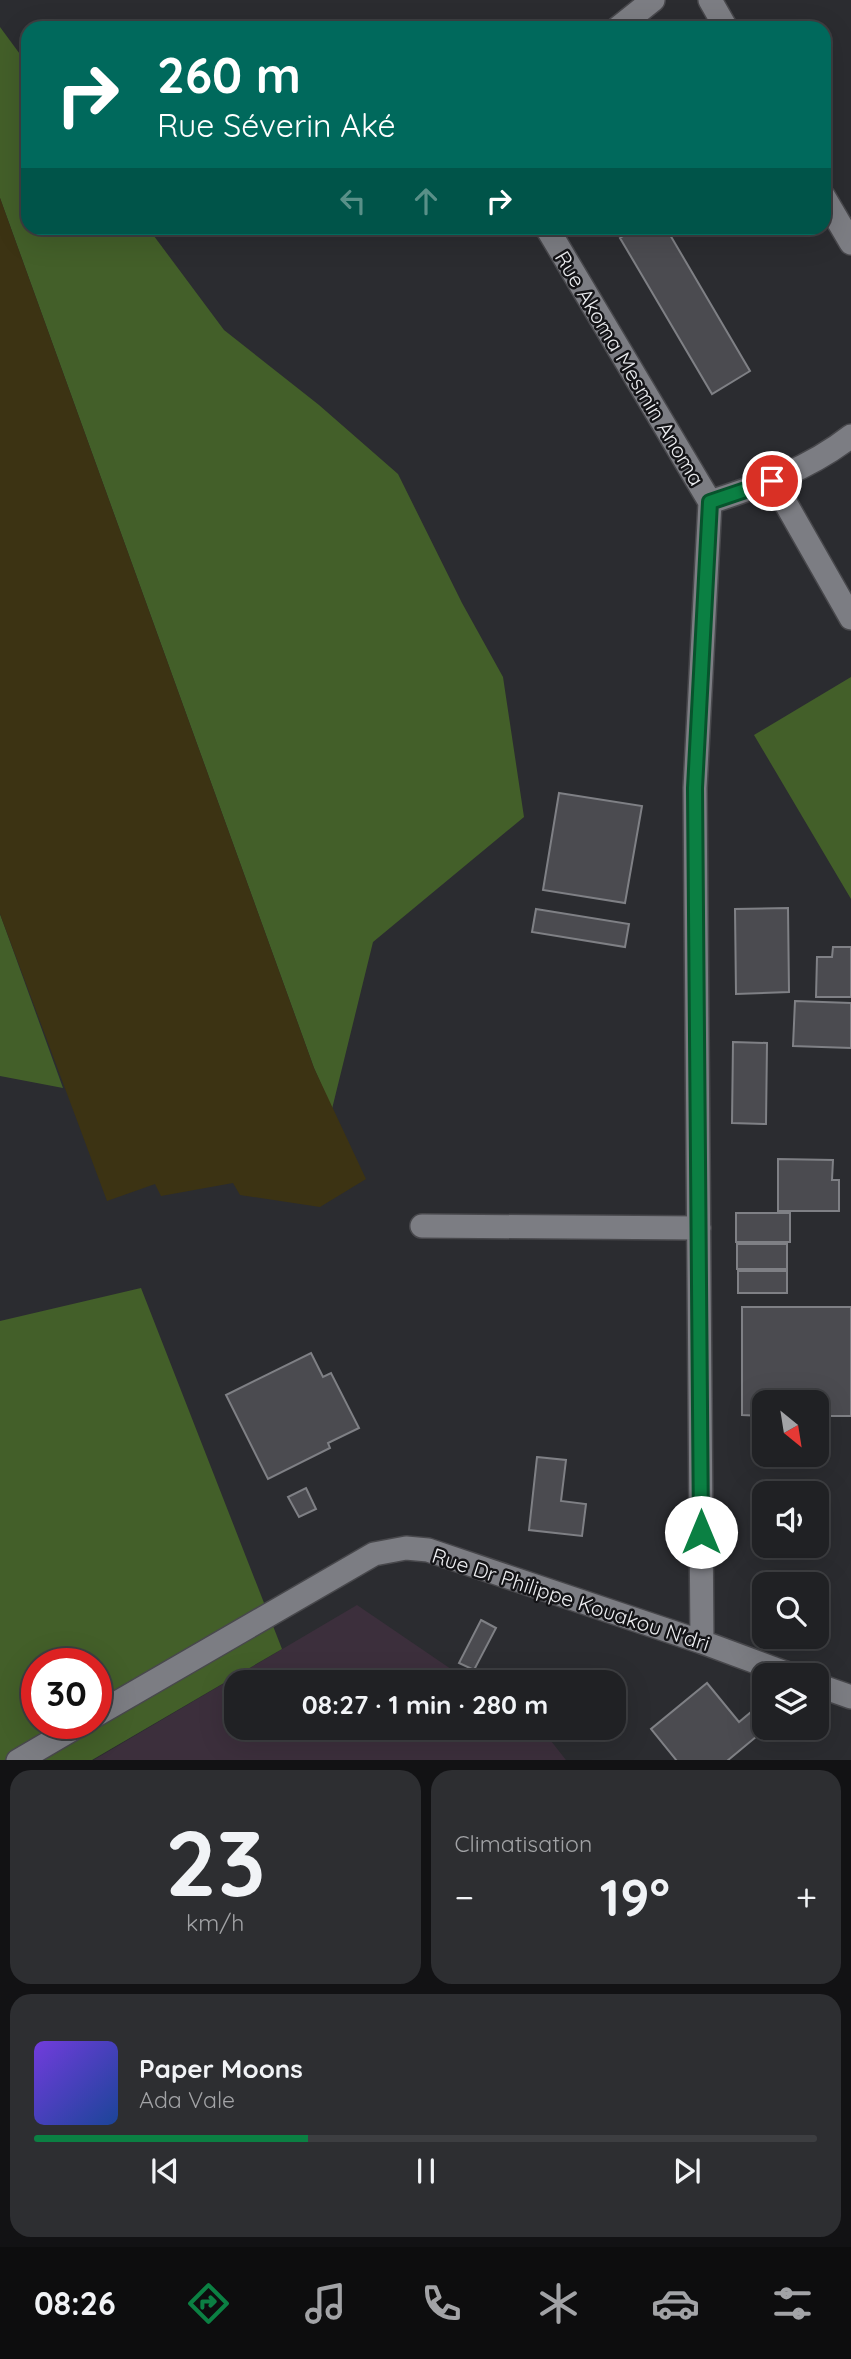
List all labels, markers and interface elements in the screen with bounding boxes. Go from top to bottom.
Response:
text: 260 m [157,44,301,105]
icon: right [42,49,133,140]
text: Rue Séverin Aké [157,105,396,145]
icon: left [334,182,372,220]
icon: ahead [407,182,445,220]
icon: right [480,182,518,220]
street label: Rue Akoma Mesmin Anoma [550,246,710,490]
pin [742,451,802,511]
icon: arrive [753,462,791,500]
north arrow [752,1390,830,1466]
map controls [752,1390,829,1740]
button: sound [752,1481,829,1558]
position arrow [664,1495,738,1569]
street label: Rue Dr Philippe Kouakou N'dri [429,1542,713,1656]
button: search [752,1572,829,1649]
speed limit sign: 30 [21,1648,112,1739]
button: layers [752,1663,829,1740]
text: 08:27 · 1 min · 280 m [302,1688,548,1721]
text: 23 [165,1805,266,1919]
text: Climatisation [455,1829,592,1858]
text: 19° [600,1864,670,1929]
text: − [455,1873,474,1921]
text: + [796,1873,817,1921]
text: km/h [186,1908,244,1937]
text: Paper Moons [139,2052,303,2085]
text: Ada Vale [139,2085,235,2114]
icon: previous [146,2152,184,2190]
icon: pause [407,2152,445,2190]
icon: next [668,2152,706,2190]
icon: directions [184,2279,233,2328]
icon: music [301,2279,350,2328]
icon: phone [417,2279,466,2328]
icon: climate [534,2279,583,2328]
icon: car [651,2279,700,2328]
icon: filters [768,2279,817,2328]
text: 08:26 [34,2283,116,2323]

